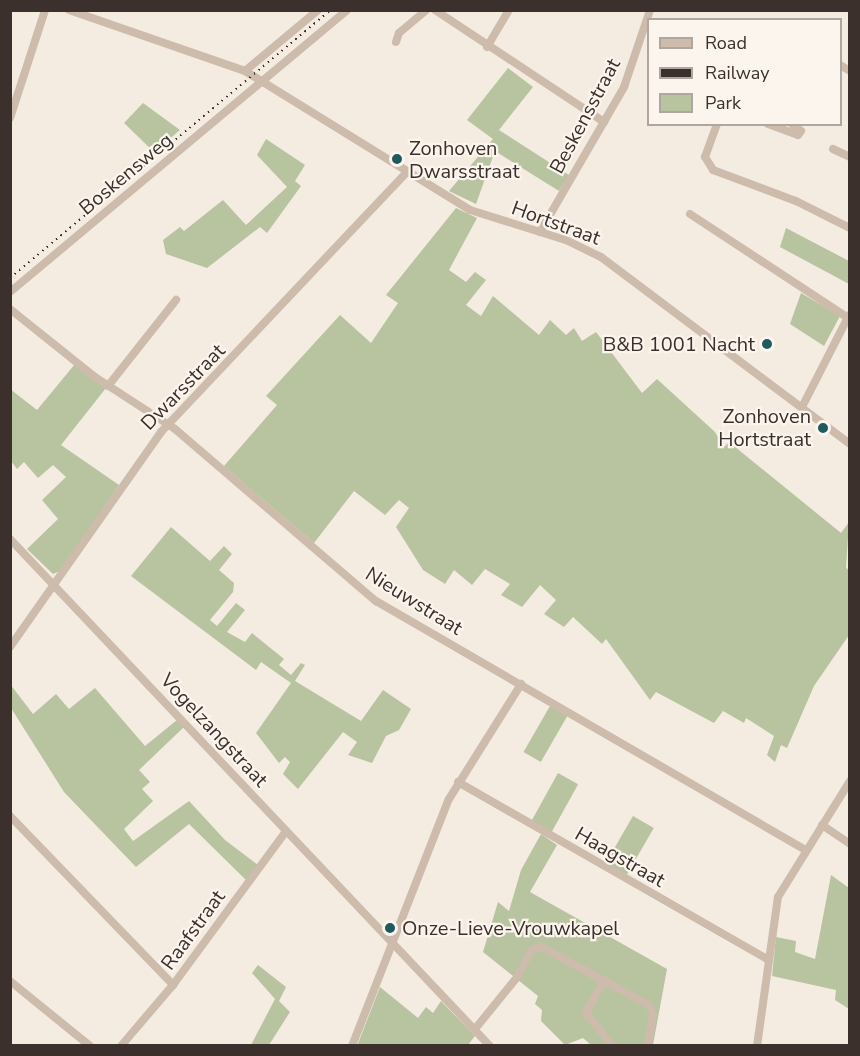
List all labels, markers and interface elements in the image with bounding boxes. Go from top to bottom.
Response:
legend [647,18,842,126]
text: Road [705,31,747,55]
street label: Beskensstraat [545,54,625,178]
text: Railway [705,61,770,85]
text: Park [705,91,741,115]
street label: Boskensweg [74,128,178,220]
place label: Zonhoven Dwarsstraat [409,136,520,183]
marker: Zonhoven Dwarsstraat [390,152,404,166]
street label: Hortstraat [508,196,604,250]
place label: B&B 1001 Nacht [603,332,755,356]
marker: B&B 1001 Nacht [760,337,774,351]
street label: Dwarsstraat [136,339,230,435]
place label: Zonhoven Hortstraat [718,404,811,451]
marker: Zonhoven Hortstraat [816,421,830,435]
street label: Nieuwstraat [361,562,467,640]
street label: Vogelzangstraat [155,668,273,792]
street label: Haagstraat [571,822,669,892]
street label: Raafstraat [156,885,230,975]
place label: Onze-Lieve-Vrouwkapel [402,916,619,940]
marker: Onze-Lieve-Vrouwkapel [383,921,397,935]

